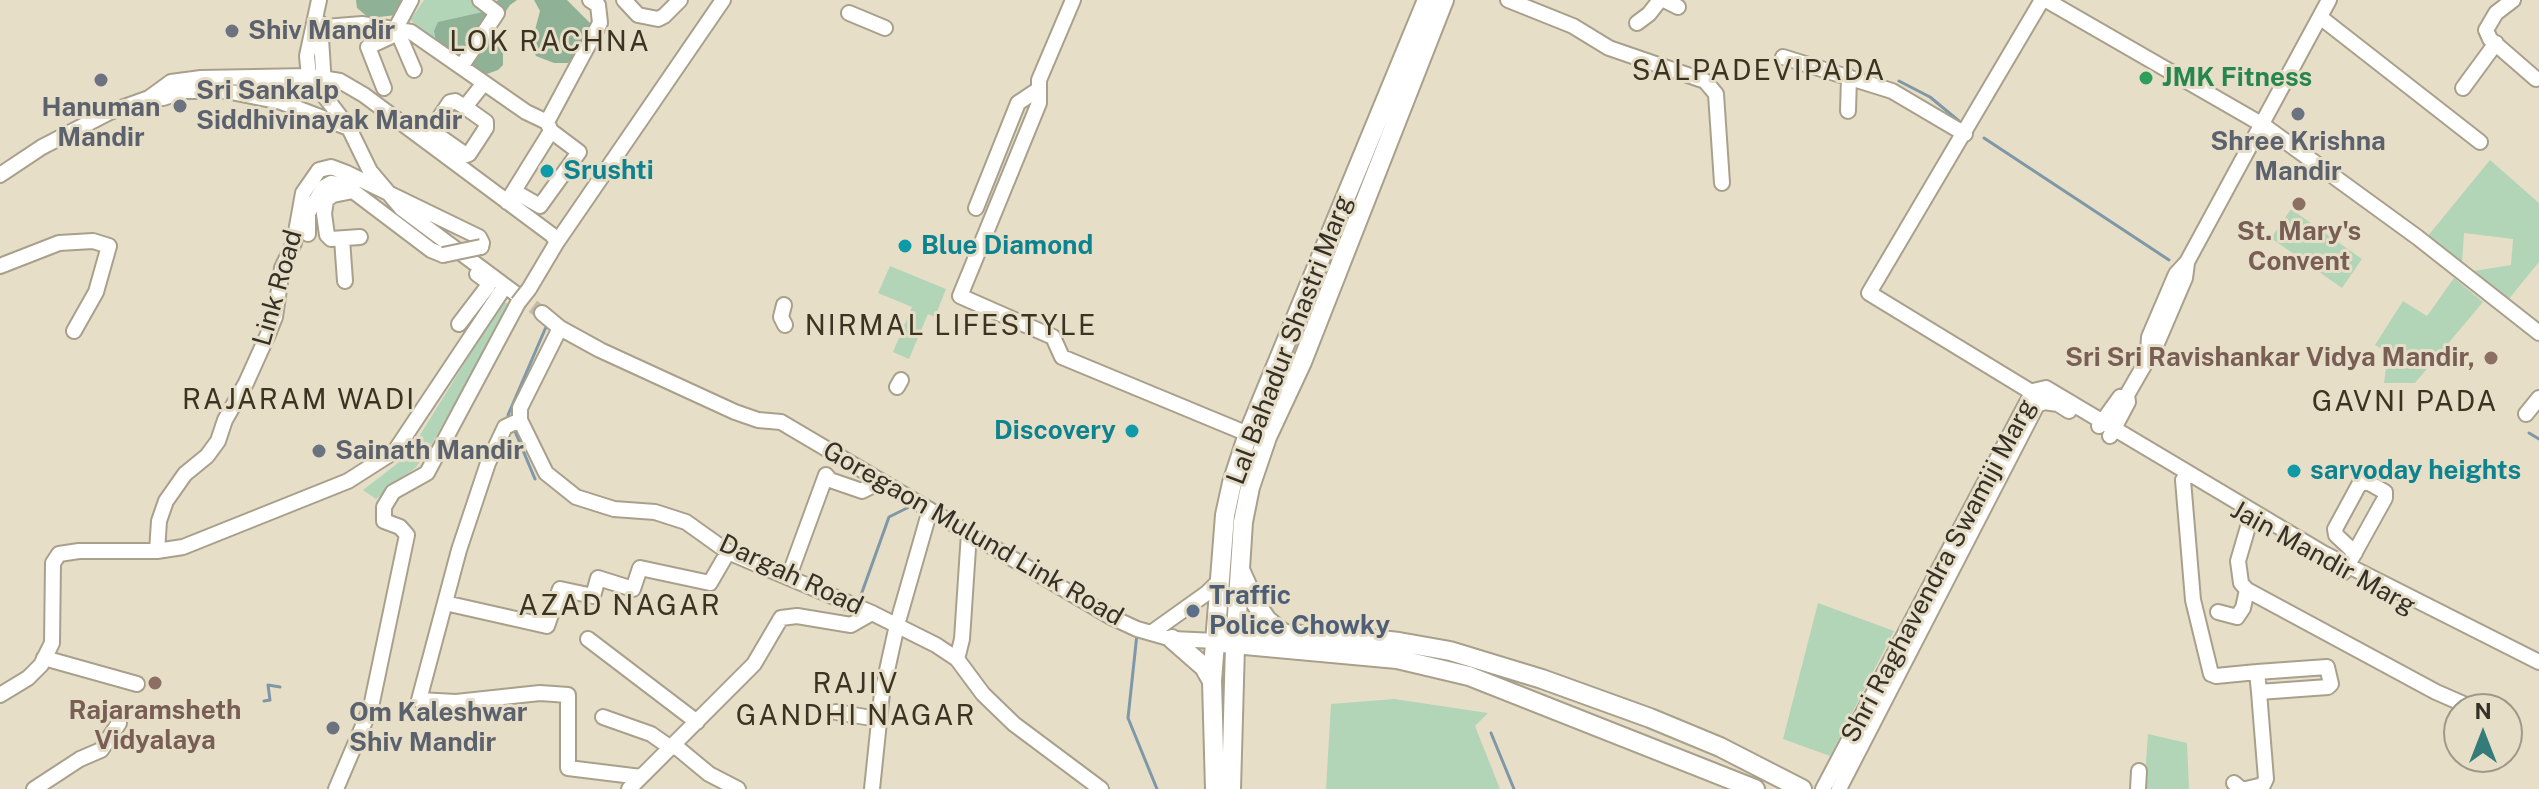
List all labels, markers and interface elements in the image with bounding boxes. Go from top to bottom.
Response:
place label: Shiv Mandir [248,15,395,47]
marker: Shiv Mandir [223,22,241,40]
district label: LOK RACHNA [449,25,651,59]
district label: SALPADEVIPADA [1632,54,1886,88]
place label: JMK Fitness [2162,62,2312,94]
marker: JMK Fitness [2137,69,2155,87]
marker: Hanuman Mandir [92,71,110,89]
place label: Sri Sankalp Siddhivinayak Mandir [196,75,463,136]
place label: Hanuman Mandir [41,92,161,154]
marker: Sri Sankalp Siddhivinayak Mandir [171,97,189,115]
marker: Shree Krishna Mandir [2289,105,2307,123]
place label: Shree Krishna Mandir [2210,126,2386,188]
place label: Srushti [563,155,654,187]
marker: Srushti [538,162,556,180]
street label: Lal Bahadur Shastri Marg [1220,191,1360,489]
marker: St. Mary's Convent [2290,195,2308,213]
place label: St. Mary's Convent [2237,216,2361,278]
street label: Link Road [247,226,309,350]
place label: Blue Diamond [921,230,1093,262]
marker: Blue Diamond [896,237,914,255]
district label: NIRMAL LIFESTYLE [805,309,1097,343]
place label: Sri Sri Ravishankar Vidya Mandir, [2065,342,2475,374]
marker: Sri Sri Ravishankar Vidya Mandir, [2482,349,2500,367]
district label: RAJARAM WADI [182,383,416,417]
district label: GAVNI PADA [2312,385,2498,419]
street label: Shri Raghavendra Swamiji Marg [1835,394,2043,748]
place label: Discovery [994,415,1116,447]
marker: Discovery [1123,422,1141,440]
place label: Sainath Mandir [335,435,524,467]
street label: Goregaon Mulund Link Road [817,435,1129,633]
marker: Sainath Mandir [310,442,328,460]
place label: sarvoday heights [2310,455,2521,487]
marker: sarvoday heights [2285,462,2303,480]
street label: Jain Mandir Marg [2225,494,2421,622]
street label: Dargah Road [714,528,868,622]
place label: Traffic Police Chowky [1209,580,1390,642]
district label: AZAD NAGAR [518,589,722,623]
marker: Traffic Police Chowky [1184,602,1202,620]
district label: RAJIV GANDHI NAGAR [736,667,976,733]
marker: Rajaramsheth Vidyalaya [146,674,164,692]
north arrow [2443,693,2523,773]
place label: Rajaramsheth Vidyalaya [68,695,242,756]
place label: Om Kaleshwar Shiv Mandir [349,697,527,758]
text: N [2474,698,2492,724]
marker: Om Kaleshwar Shiv Mandir [324,719,342,737]

